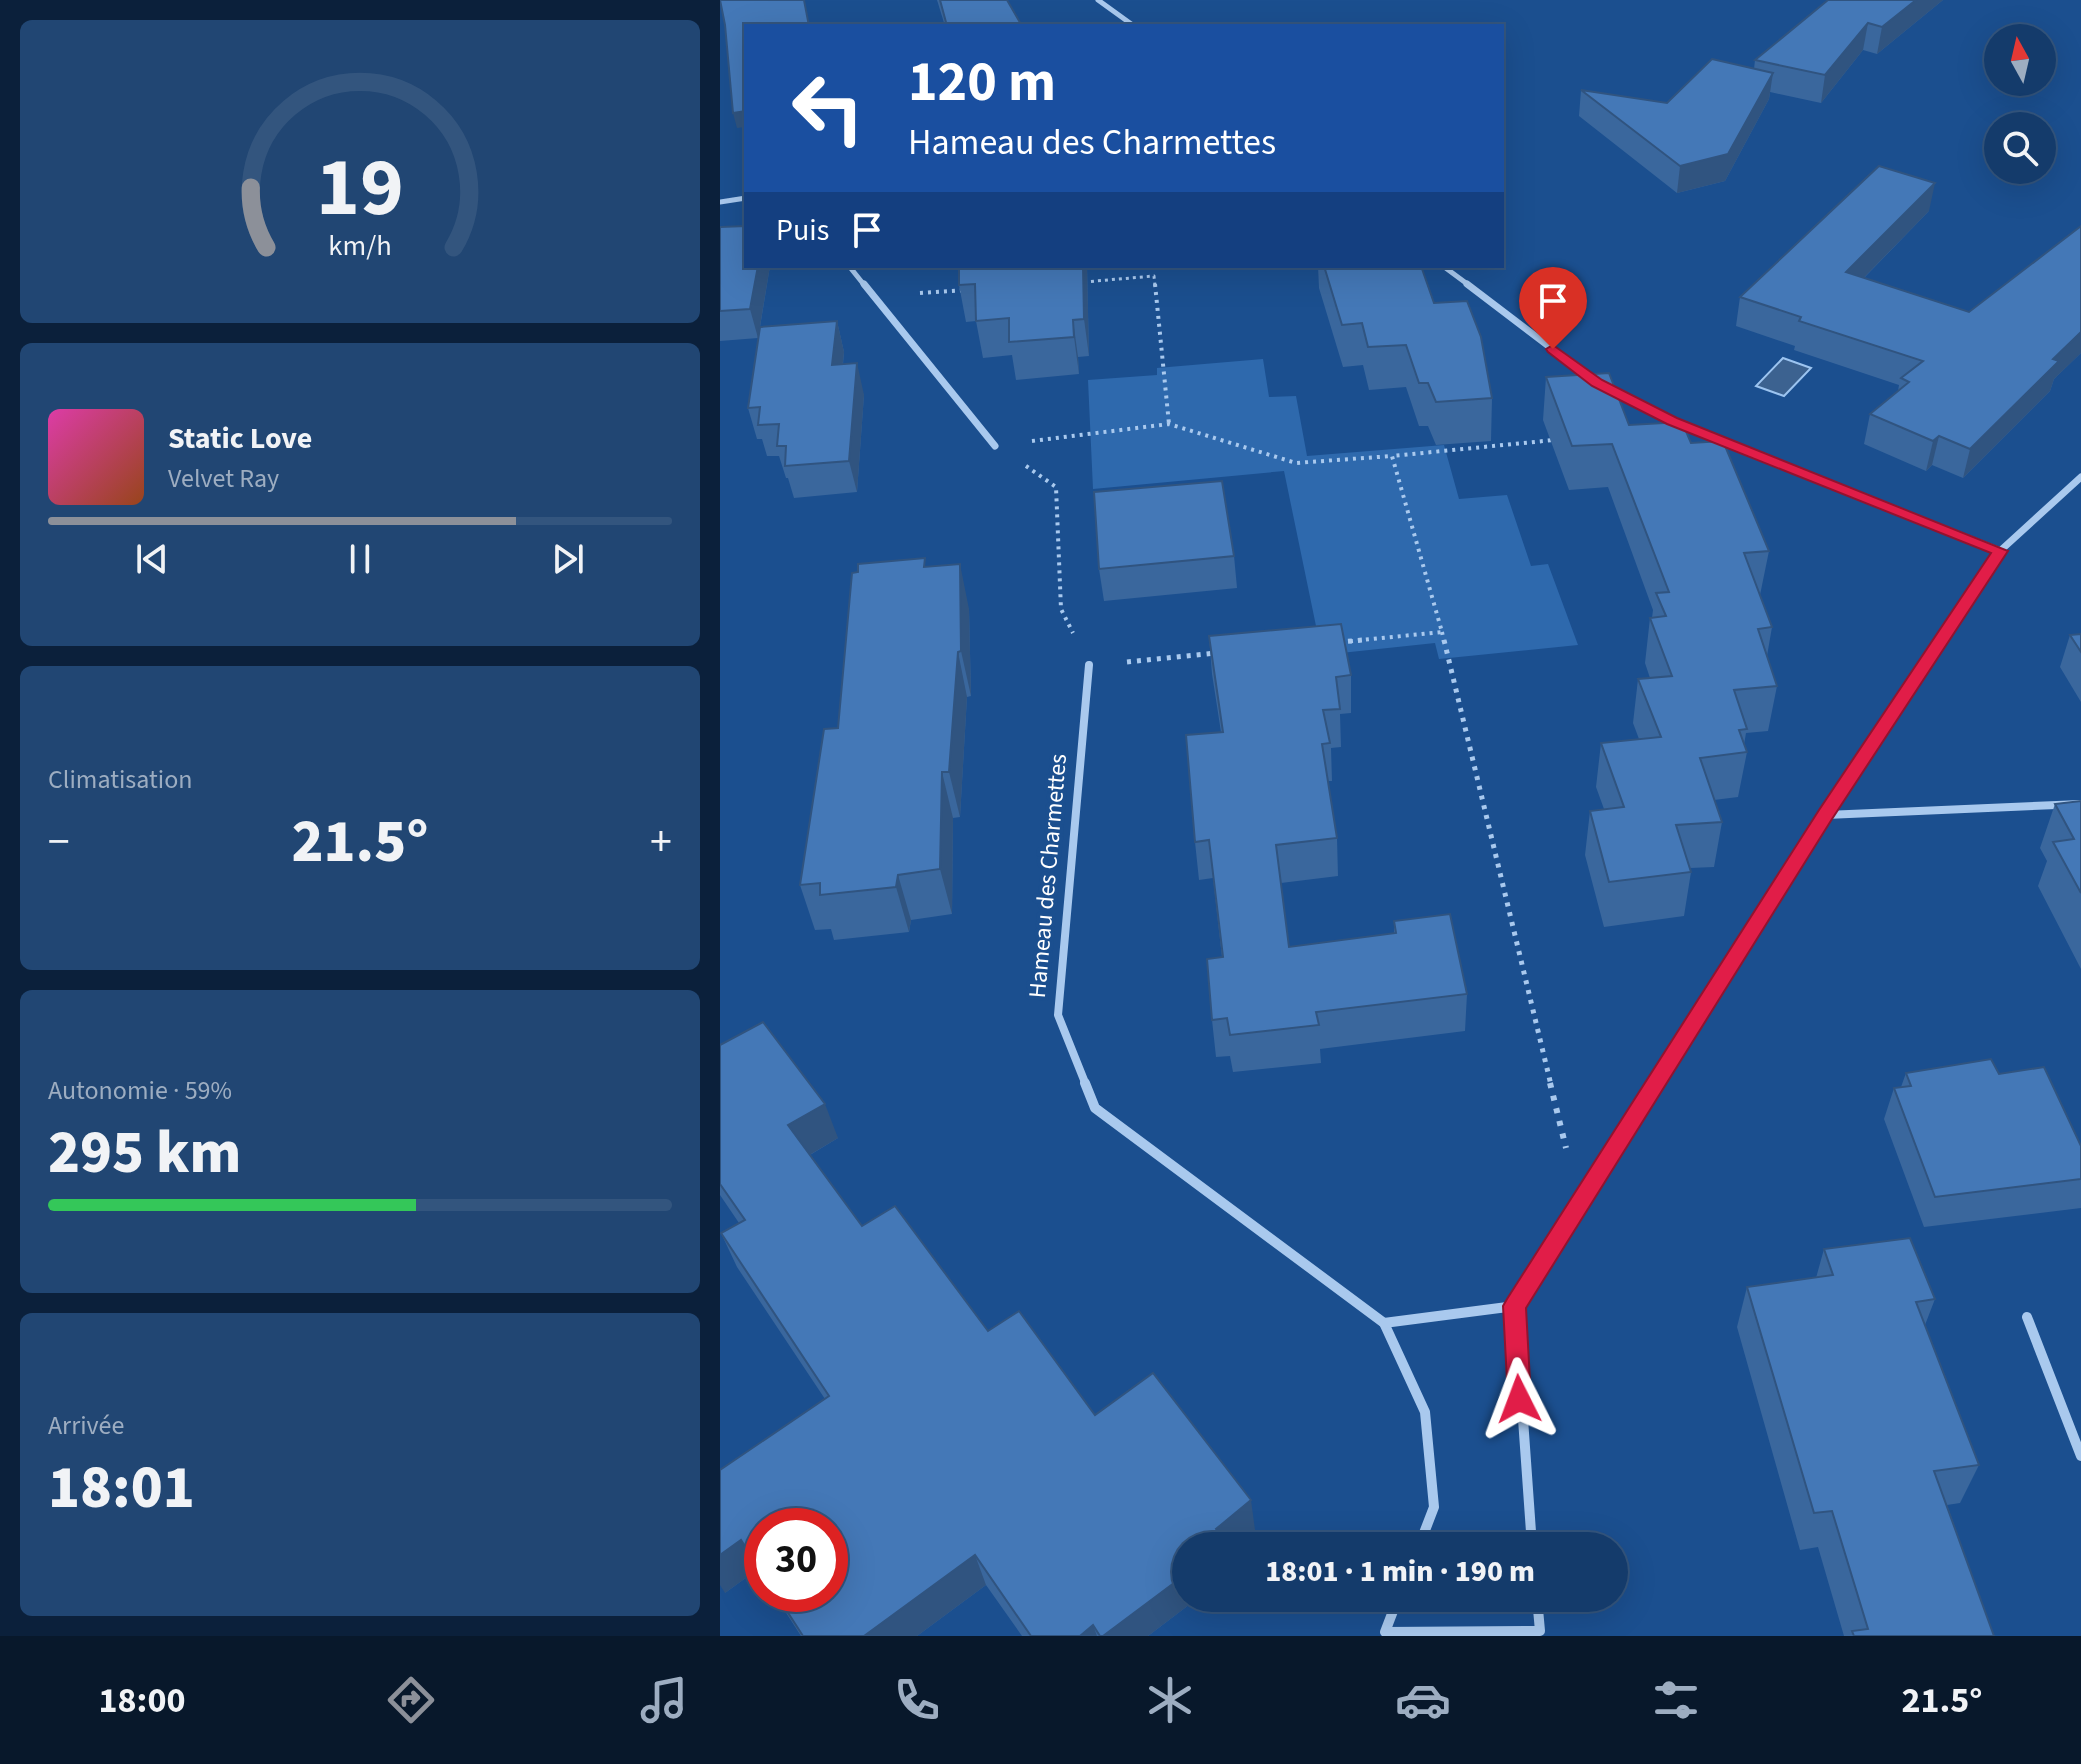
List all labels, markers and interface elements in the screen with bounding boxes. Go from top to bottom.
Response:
north arrow [1984,24,2056,96]
map controls [1984,24,2056,184]
text: 120 m [908,43,1056,122]
icon: left [776,56,880,160]
button: search [1984,112,2056,184]
text: Hameau des Charmettes [908,117,1276,168]
text: 19 [316,128,404,246]
icon: arrive [845,208,889,252]
text: Puis [776,209,829,252]
text: km/h [328,226,392,266]
pin [1519,267,1587,349]
icon: arrive [1531,279,1575,323]
text: Static Love [168,417,312,460]
text: Velvet Ray [168,460,279,497]
icon: previous [130,537,174,581]
icon: pause [338,537,382,581]
icon: next [546,537,590,581]
street label: Hameau des Charmettes [1020,752,1076,1000]
text: Climatisation [48,761,193,798]
text: 21.5° [292,800,428,885]
text: − [48,811,70,874]
text: + [650,811,672,874]
text: Autonomie · 59% [48,1072,232,1109]
text: 295 km [48,1111,241,1196]
position arrow [1477,1357,1561,1441]
text: Arrivée [48,1407,124,1444]
text: 18:01 [48,1446,195,1531]
speed limit sign: 30 [744,1508,848,1612]
text: 18:01 · 1 min · 190 m [1265,1550,1535,1593]
icon: directions [383,1672,439,1728]
icon: music [636,1672,692,1728]
icon: phone [889,1672,945,1728]
icon: climate [1142,1672,1198,1728]
icon: car [1395,1672,1451,1728]
icon: filters [1648,1672,1704,1728]
text: 18:00 [99,1675,185,1726]
text: 21.5° [1901,1675,1982,1726]

